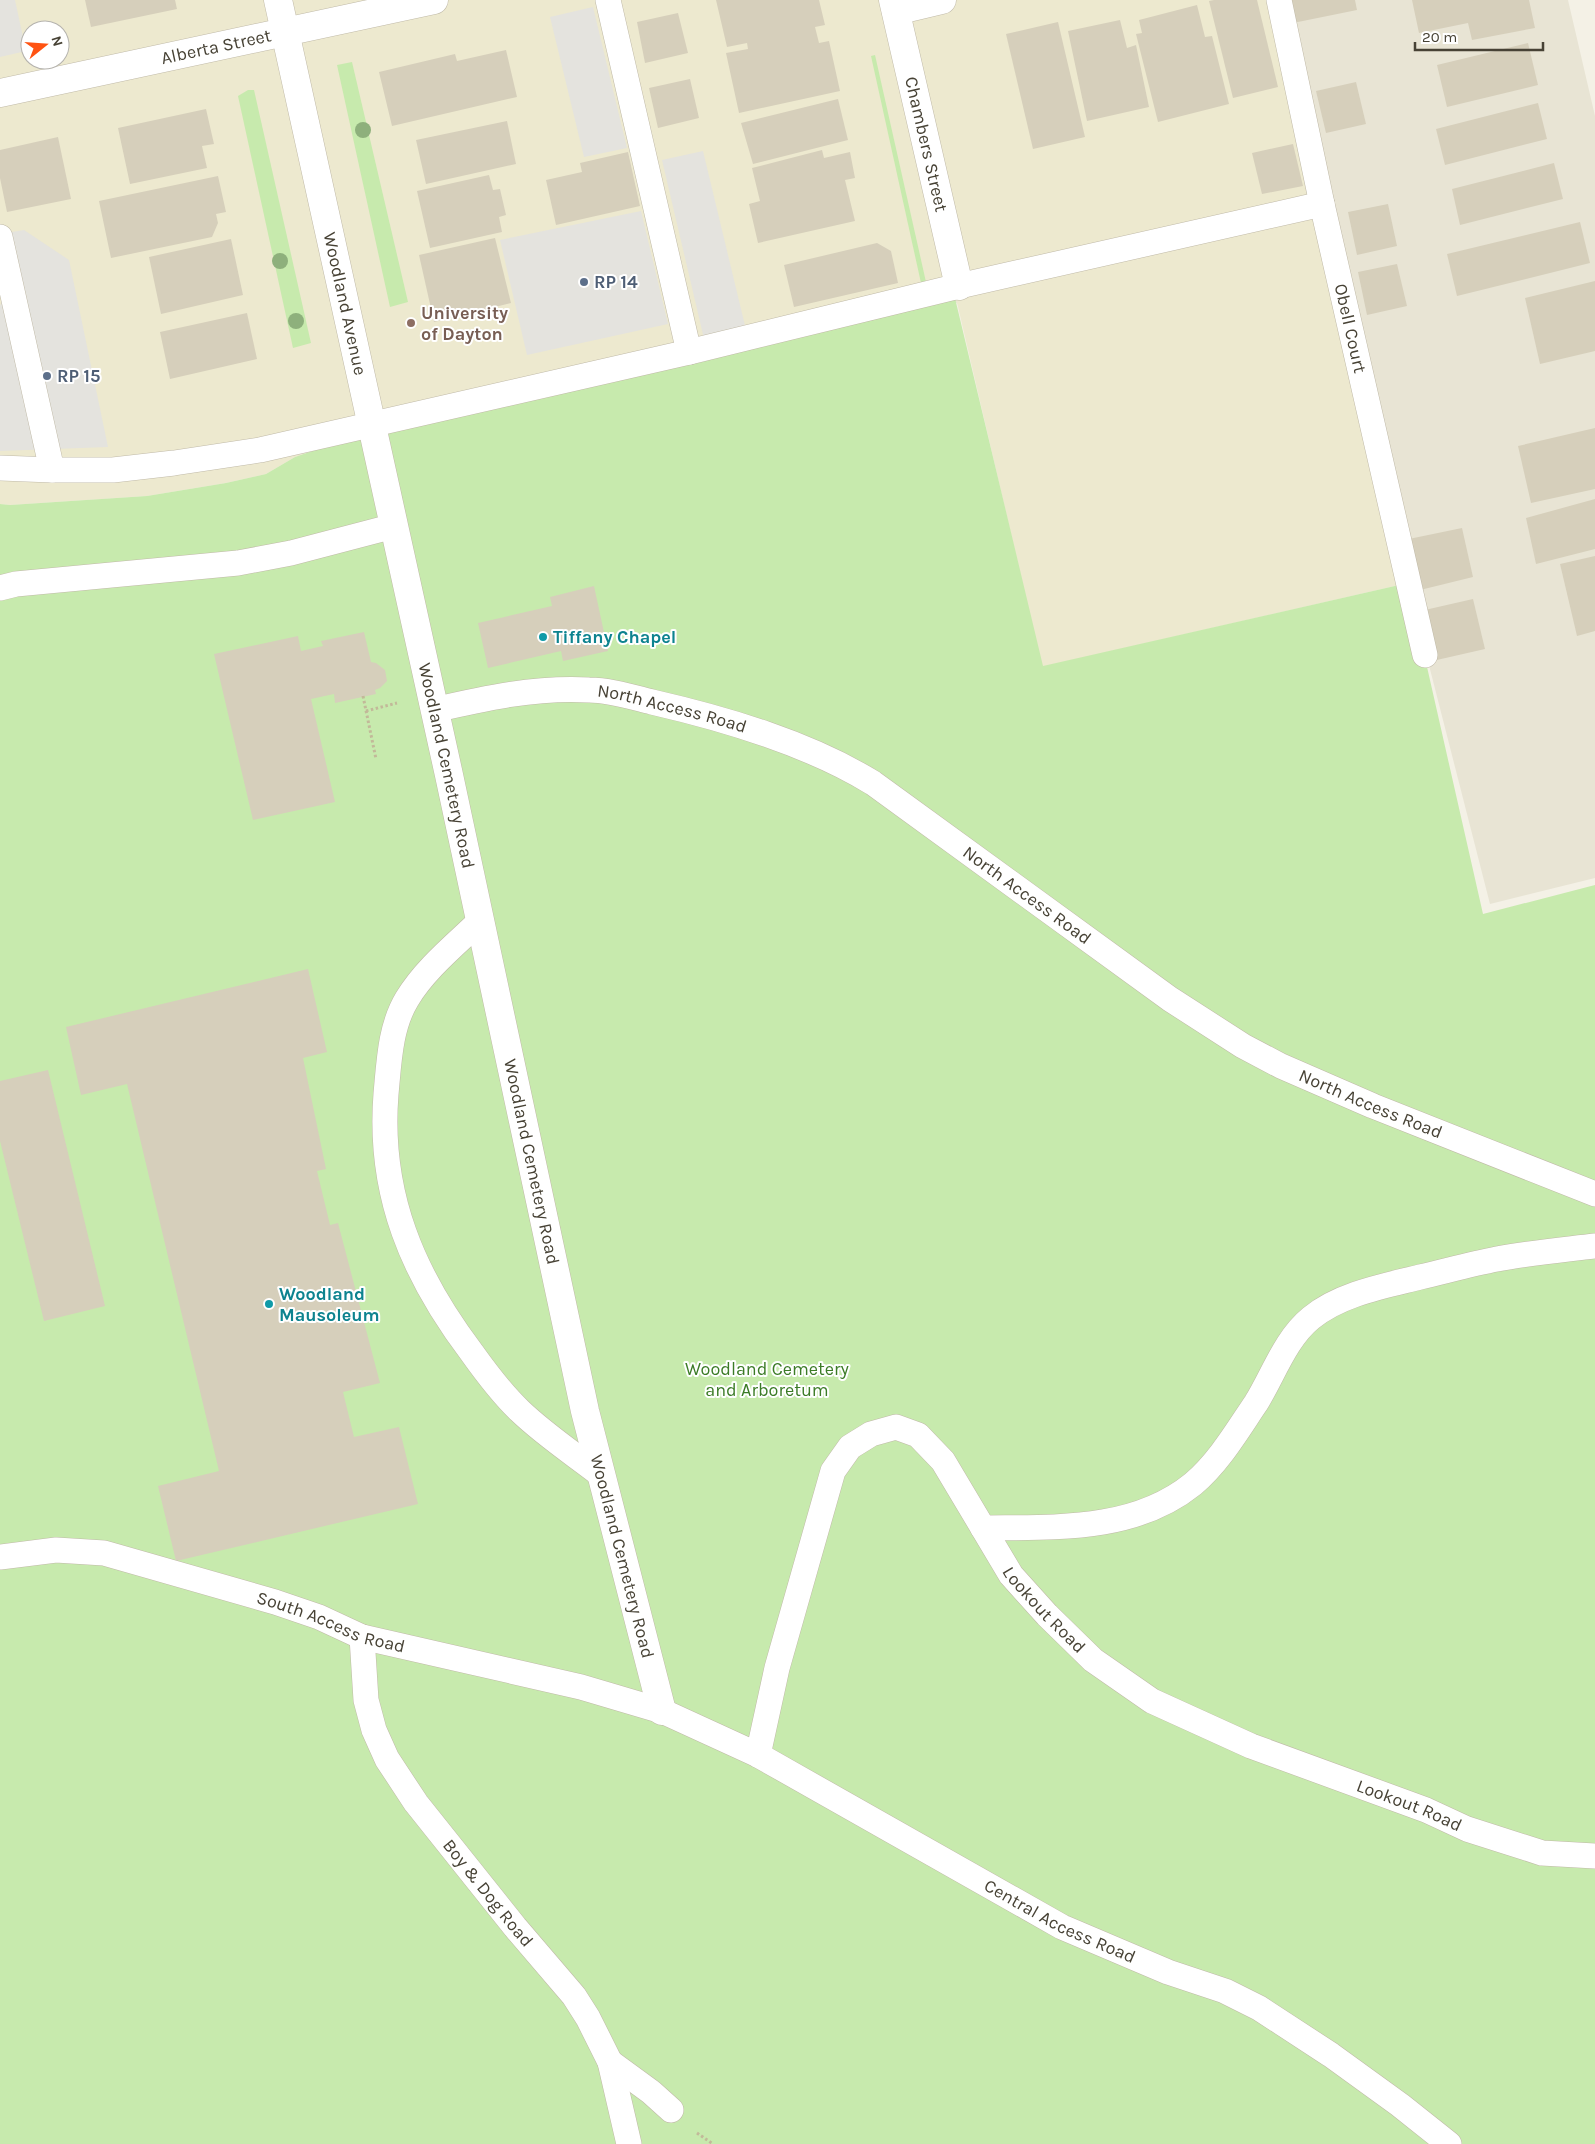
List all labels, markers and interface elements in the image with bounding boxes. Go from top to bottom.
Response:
north arrow [20,20,70,70]
scale bar [1415,20,1542,52]
street label: Alberta Street [159,24,274,69]
text: 20 m [1422,28,1457,46]
text: N [47,34,67,49]
street label: Chambers Street [900,74,953,214]
street label: Woodland Avenue [319,230,371,377]
place label: RP 14 [594,271,638,293]
marker: RP 14 [578,276,590,288]
street label: Obell Court [1330,282,1371,375]
place label: University of Dayton [421,302,508,345]
marker: University of Dayton [405,317,417,329]
place label: RP 15 [57,365,100,387]
marker: RP 15 [41,370,53,382]
place label: Tiffany Chapel [553,626,676,648]
marker: Tiffany Chapel [537,631,549,643]
street label: Woodland Cemetery Road [414,661,480,870]
street label: North Access Road [596,679,750,738]
street label: North Access Road [959,841,1096,949]
street label: Woodland Cemetery Road [499,1057,564,1266]
street label: North Access Road [1296,1064,1446,1143]
place label: Woodland Mausoleum [279,1283,380,1326]
marker: Woodland Mausoleum [263,1298,275,1310]
park label: Woodland Cemetery and Arboretum [685,1358,850,1401]
street label: Woodland Cemetery Road [586,1452,659,1661]
street label: Lookout Road [997,1563,1090,1658]
street label: South Access Road [254,1586,407,1657]
street label: Lookout Road [1354,1775,1466,1836]
street label: Boy & Dog Road [438,1835,538,1951]
street label: Central Access Road [980,1874,1139,1968]

